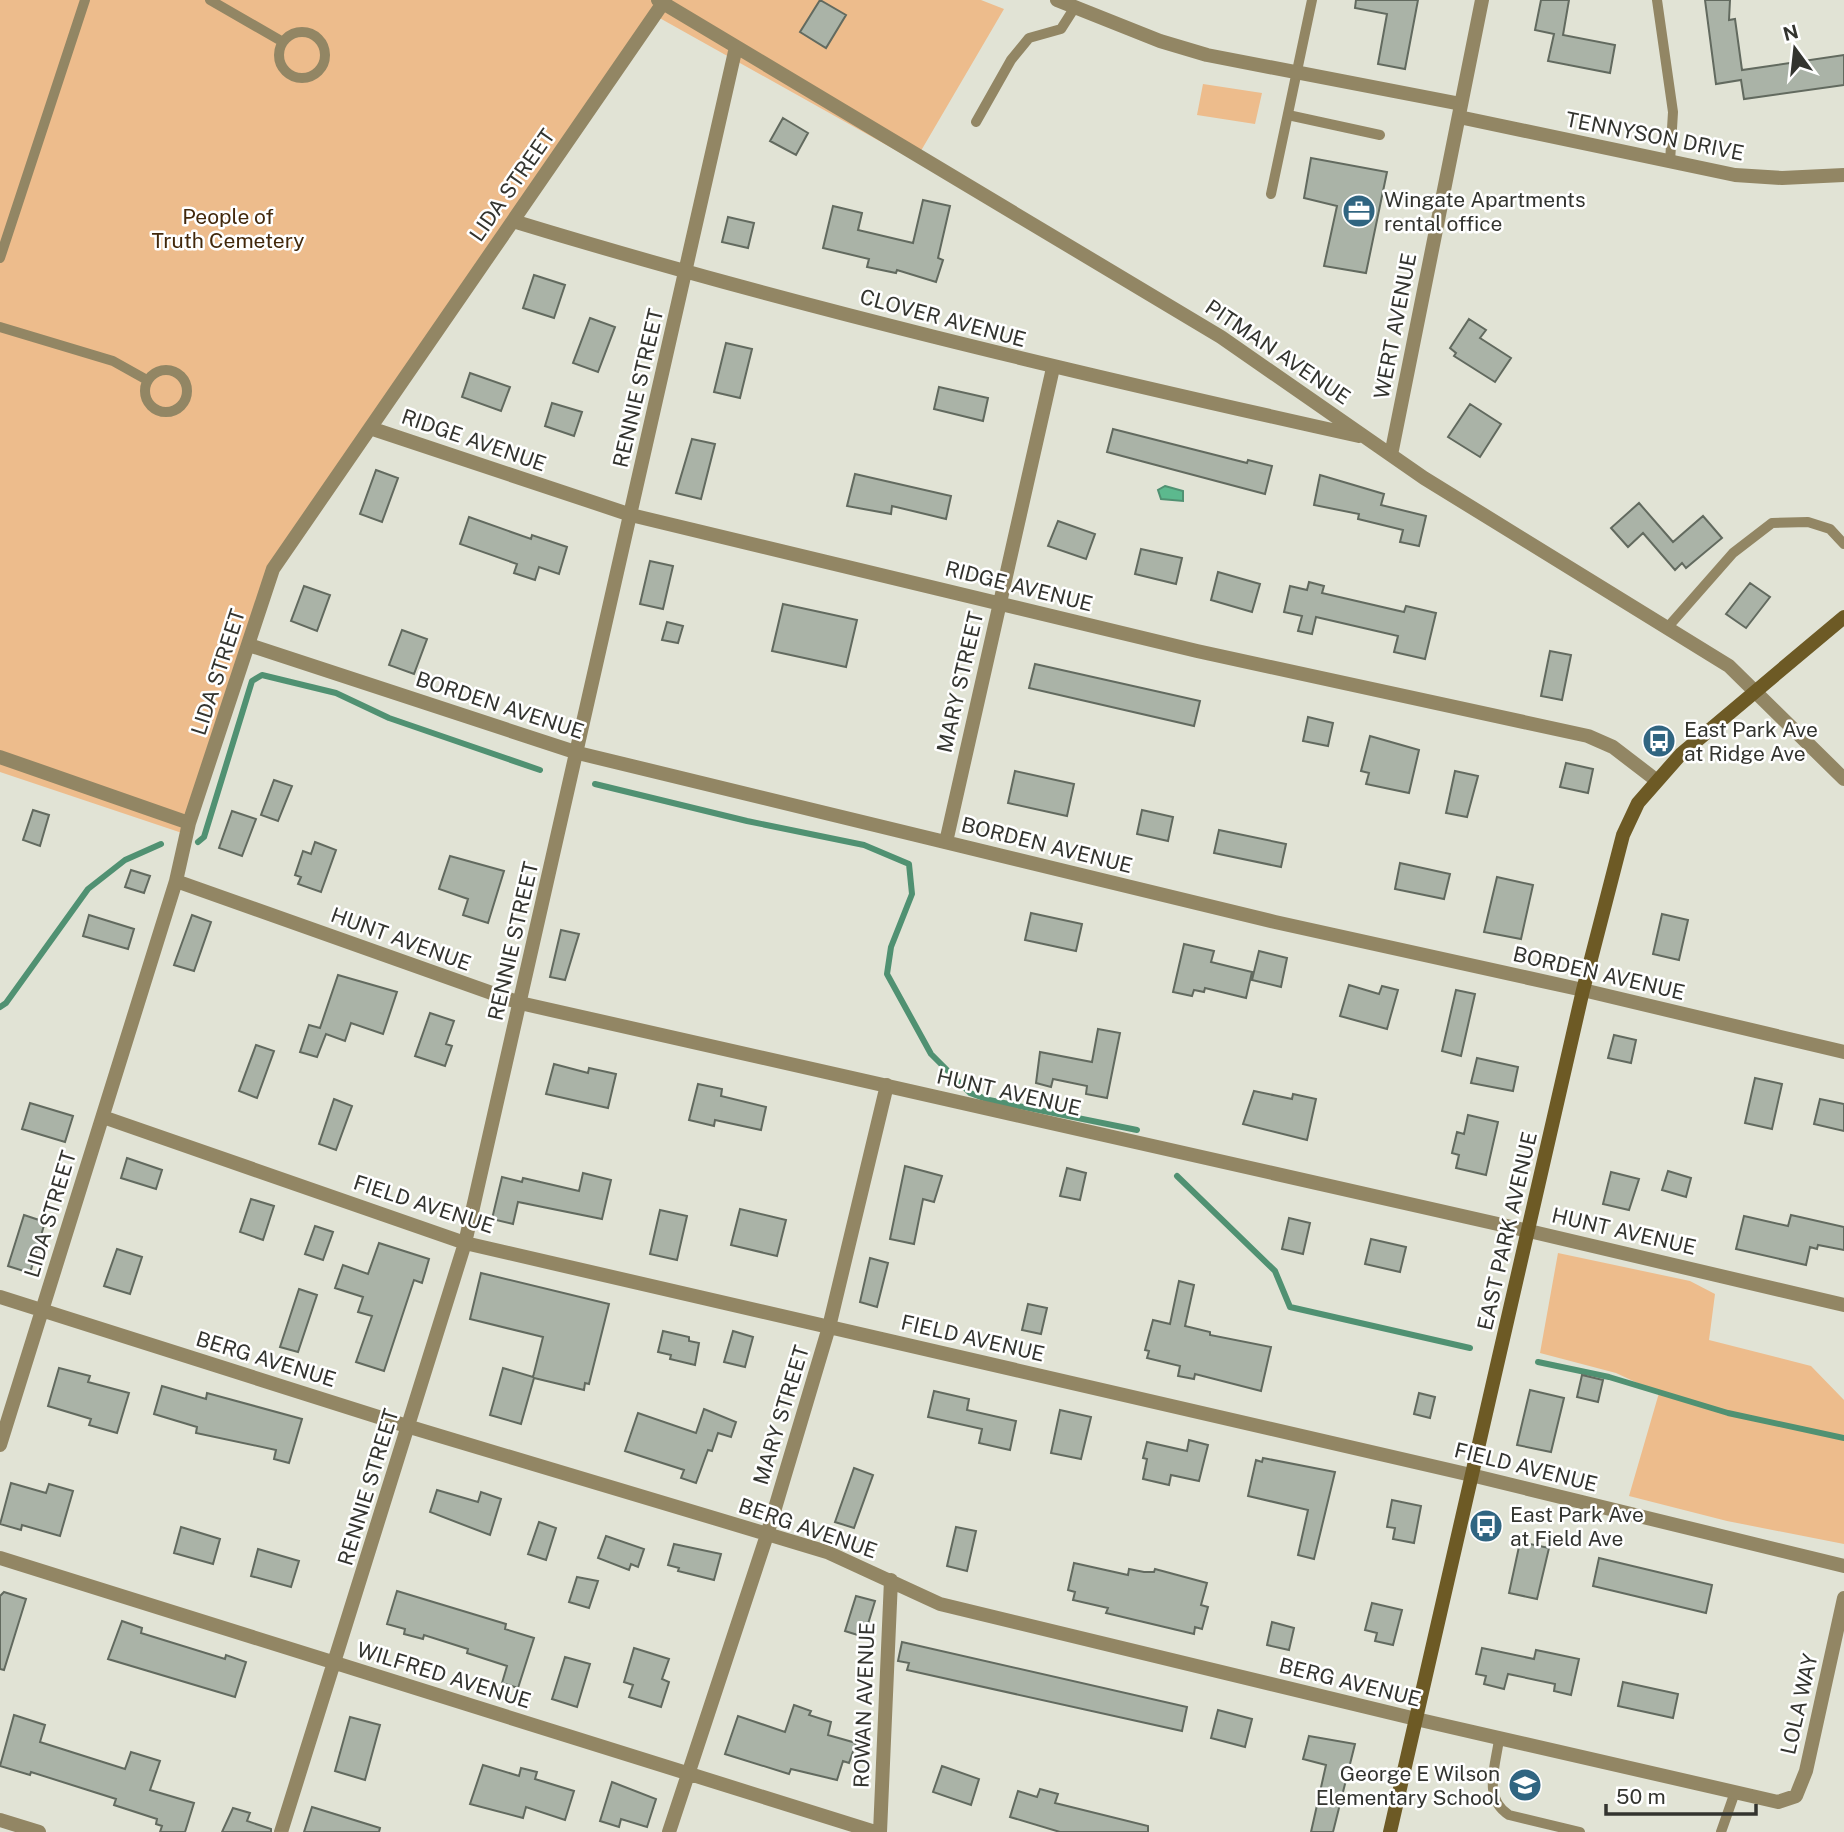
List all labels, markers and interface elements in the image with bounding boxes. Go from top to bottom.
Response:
north arrow [1760,14,1830,84]
text: N [1781,20,1801,45]
street label: TENNYSON DRIVE [1564,106,1746,166]
street label: LIDA STREET [464,124,560,246]
place label: Wingate Apartments rental office [1384,187,1586,236]
office icon: Wingate Apartments rental office [1340,192,1378,230]
park label: People of Truth Cemetery [152,204,304,253]
street label: WERT AVENUE [1369,251,1421,401]
street label: CLOVER AVENUE [857,284,1029,352]
street label: PITMAN AVENUE [1201,294,1355,410]
street label: RENNIE STREET [608,306,668,470]
street label: RIDGE AVENUE [398,404,550,476]
street label: RIDGE AVENUE [942,556,1096,616]
street label: LIDA STREET [186,606,250,738]
street label: MARY STREET [932,609,988,755]
street label: BORDEN AVENUE [413,666,587,744]
place label: East Park Ave at Ridge Ave [1684,717,1818,766]
bus stop icon: East Park Ave at Ridge Ave [1640,722,1678,760]
street label: BORDEN AVENUE [959,812,1135,878]
street label: RENNIE STREET [483,859,543,1023]
street label: HUNT AVENUE [327,902,475,976]
street label: BORDEN AVENUE [1511,941,1687,1005]
street label: HUNT AVENUE [934,1063,1084,1121]
street label: EAST PARK AVENUE [1472,1129,1542,1333]
street label: LIDA STREET [19,1147,81,1281]
street label: FIELD AVENUE [350,1169,498,1239]
street label: HUNT AVENUE [1549,1202,1699,1260]
street label: FIELD AVENUE [899,1309,1047,1367]
street label: BERG AVENUE [193,1326,339,1392]
street label: MARY STREET [748,1342,814,1488]
street label: RENNIE STREET [332,1406,404,1568]
street label: FIELD AVENUE [1452,1437,1600,1497]
street label: BERG AVENUE [735,1493,881,1563]
place label: East Park Ave at Field Ave [1510,1502,1644,1551]
bus stop icon: East Park Ave at Field Ave [1467,1507,1505,1545]
street label: ROWAN AVENUE [849,1622,879,1788]
street label: WILFRED AVENUE [354,1637,534,1713]
street label: LOLA WAY [1775,1651,1823,1757]
street label: BERG AVENUE [1277,1652,1423,1712]
place label: George E Wilson Elementary School [1316,1761,1500,1810]
school or university icon: George E Wilson Elementary School [1506,1766,1544,1804]
scale bar [1606,1772,1756,1816]
text: 50 m [1616,1784,1666,1809]

